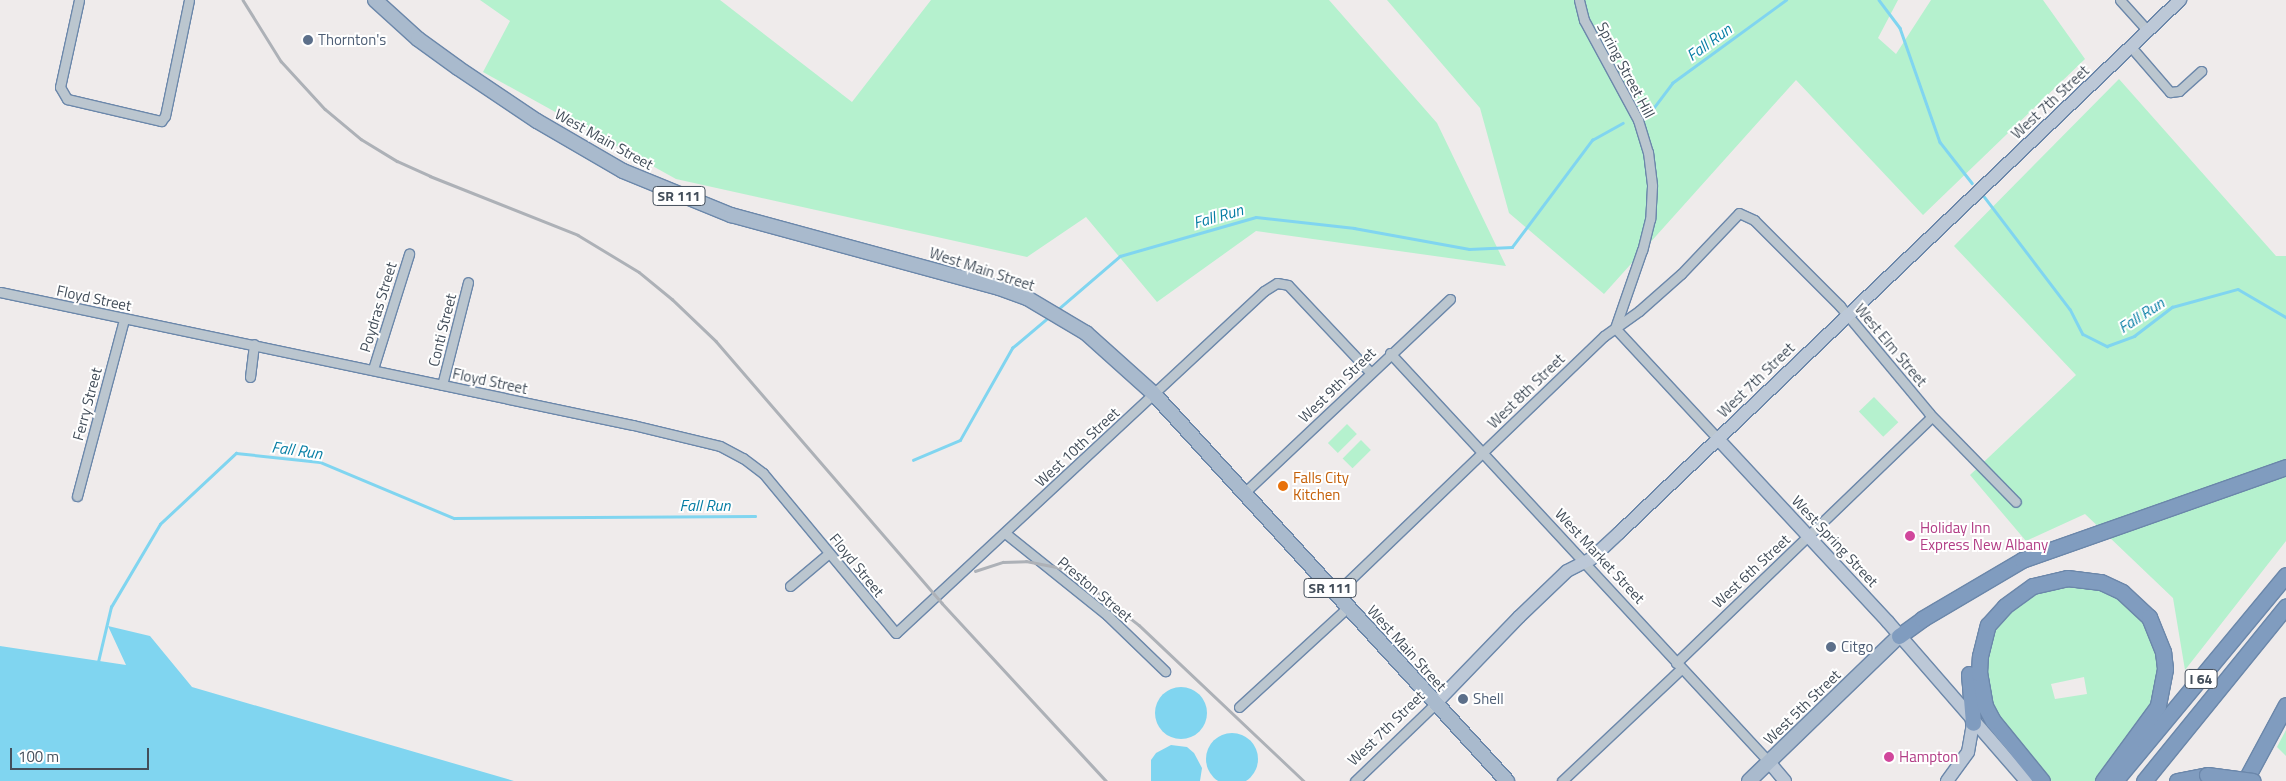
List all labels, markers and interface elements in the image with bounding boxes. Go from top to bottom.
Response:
street label: Spring Street Hill [1593,19,1659,121]
water label: Fall Run [1683,19,1735,65]
place label: Thornton's [318,31,386,49]
marker: Thornton's [302,34,314,46]
street label: West 7th Street [2007,61,2093,143]
street label: West Main Street [552,105,656,173]
road number: SR 111 [652,185,706,208]
water label: Fall Run [1191,200,1245,232]
street label: West Main Street [927,244,1037,294]
street label: Poydras Street [356,260,400,354]
street label: Floyd Street [55,281,133,315]
street label: Conti Street [424,292,460,368]
water label: Fall Run [2114,293,2168,337]
street label: West Elm Street [1851,300,1931,390]
street label: West 7th Street [1714,339,1798,421]
street label: West 9th Street [1295,344,1379,426]
street label: West 8th Street [1484,350,1568,432]
street label: Floyd Street [451,364,529,398]
street label: Ferry Street [69,366,105,442]
street label: West 10th Street [1031,404,1123,490]
water label: Fall Run [270,437,324,463]
place label: Falls City Kitchen [1293,468,1349,503]
marker: Falls City Kitchen [1277,480,1289,492]
street label: West Spring Street [1788,492,1882,590]
water label: Fall Run [680,495,730,515]
street label: West Market Street [1551,505,1649,607]
place label: Holiday Inn Express New Albany [1920,518,2048,553]
street label: Floyd Street [826,530,888,600]
street label: West 6th Street [1708,530,1794,612]
marker: Holiday Inn Express New Albany [1904,530,1916,542]
street label: Preston Street [1054,553,1136,625]
road number: SR 111 [1302,576,1358,600]
street label: West Main Street [1364,601,1450,695]
place label: Citgo [1841,638,1873,656]
marker: Citgo [1825,641,1837,653]
street label: West 5th Street [1760,666,1844,748]
road number: I 64 [2184,668,2218,691]
street label: West 7th Street [1344,687,1428,769]
place label: Shell [1473,690,1504,708]
marker: Shell [1457,693,1469,705]
scale bar [12,738,151,770]
text: 100 m [18,745,59,768]
place label: Hampton [1899,748,1958,766]
marker: Hampton [1883,751,1895,763]

